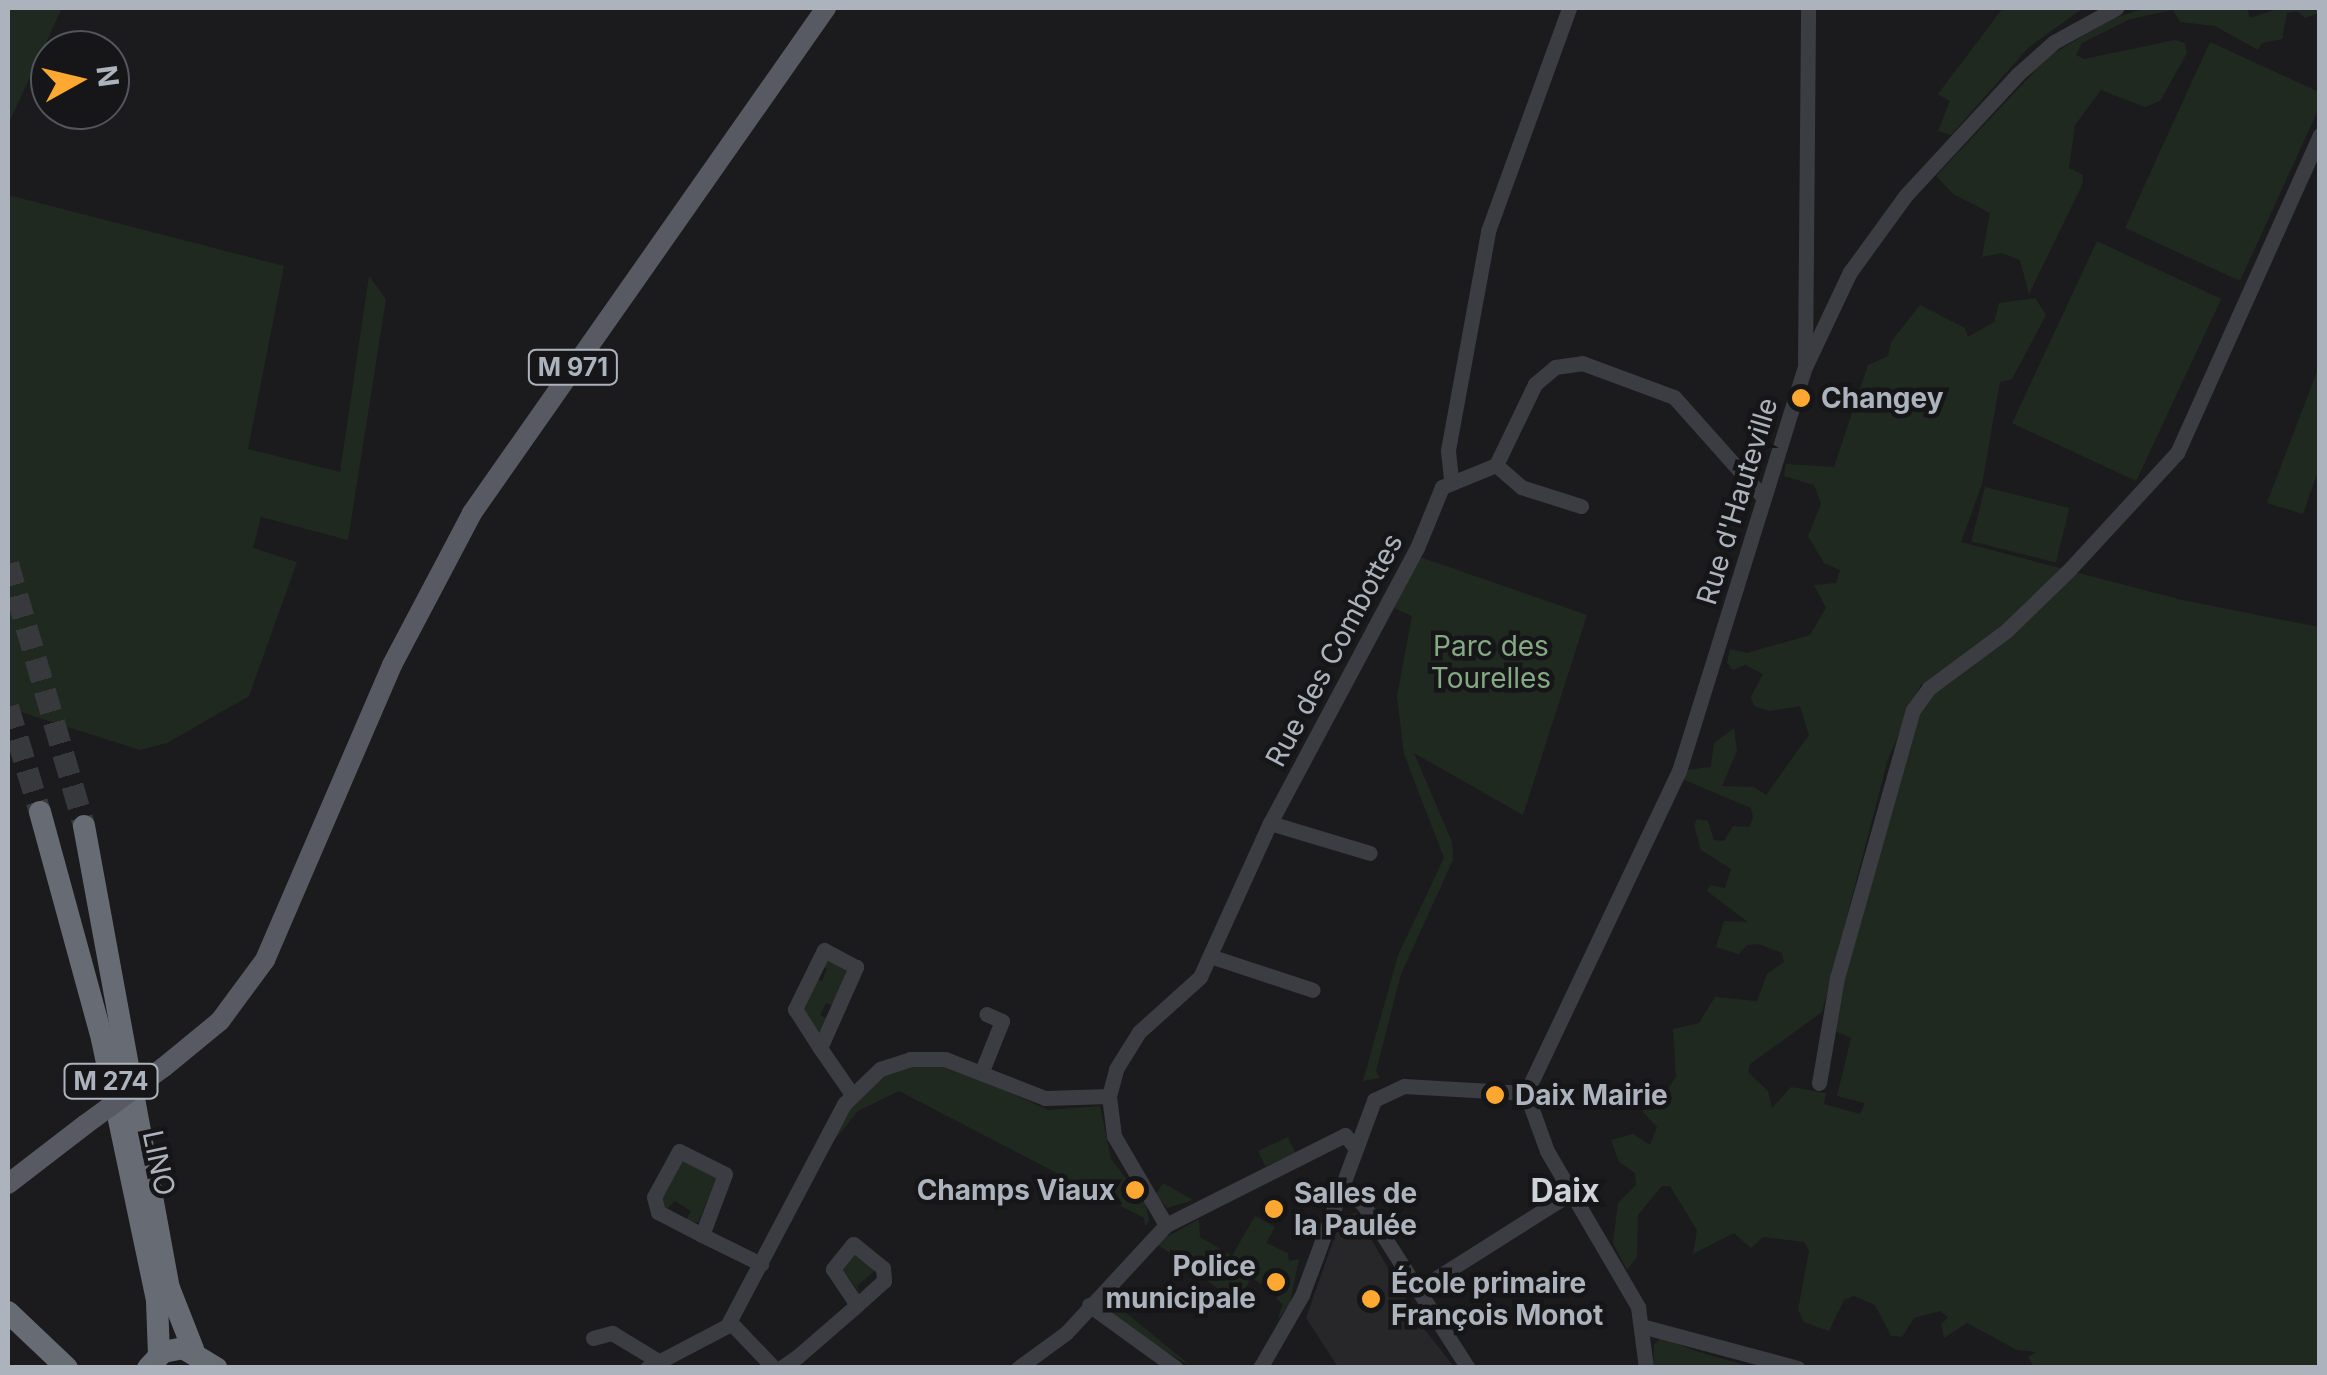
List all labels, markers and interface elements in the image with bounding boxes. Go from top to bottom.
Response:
north arrow [30,30,130,130]
text: N [89,63,126,89]
road number: M 971 [526,347,620,387]
place label: Changey [1821,381,1944,415]
marker: Changey [1790,387,1812,409]
street label: Rue d'Hauteville [1690,394,1784,608]
street label: Rue des Combottes [1258,528,1410,772]
park label: Parc des Tourelles [1431,629,1551,695]
road number: M 274 [64,1061,158,1101]
place label: Daix Mairie [1515,1078,1668,1112]
marker: Daix Mairie [1484,1084,1506,1106]
street label: LINO [136,1127,182,1199]
district label: Daix [1531,1172,1599,1210]
place label: Champs Viaux [917,1173,1115,1207]
place label: Salles de la Paulée [1294,1176,1417,1242]
marker: Champs Viaux [1124,1179,1146,1201]
marker: Salles de la Paulée [1263,1198,1285,1220]
place label: Police municipale [1105,1249,1256,1315]
place label: École primaire François Monot [1391,1266,1603,1332]
marker: Police municipale [1265,1271,1287,1293]
marker: École primaire François Monot [1360,1288,1382,1310]

